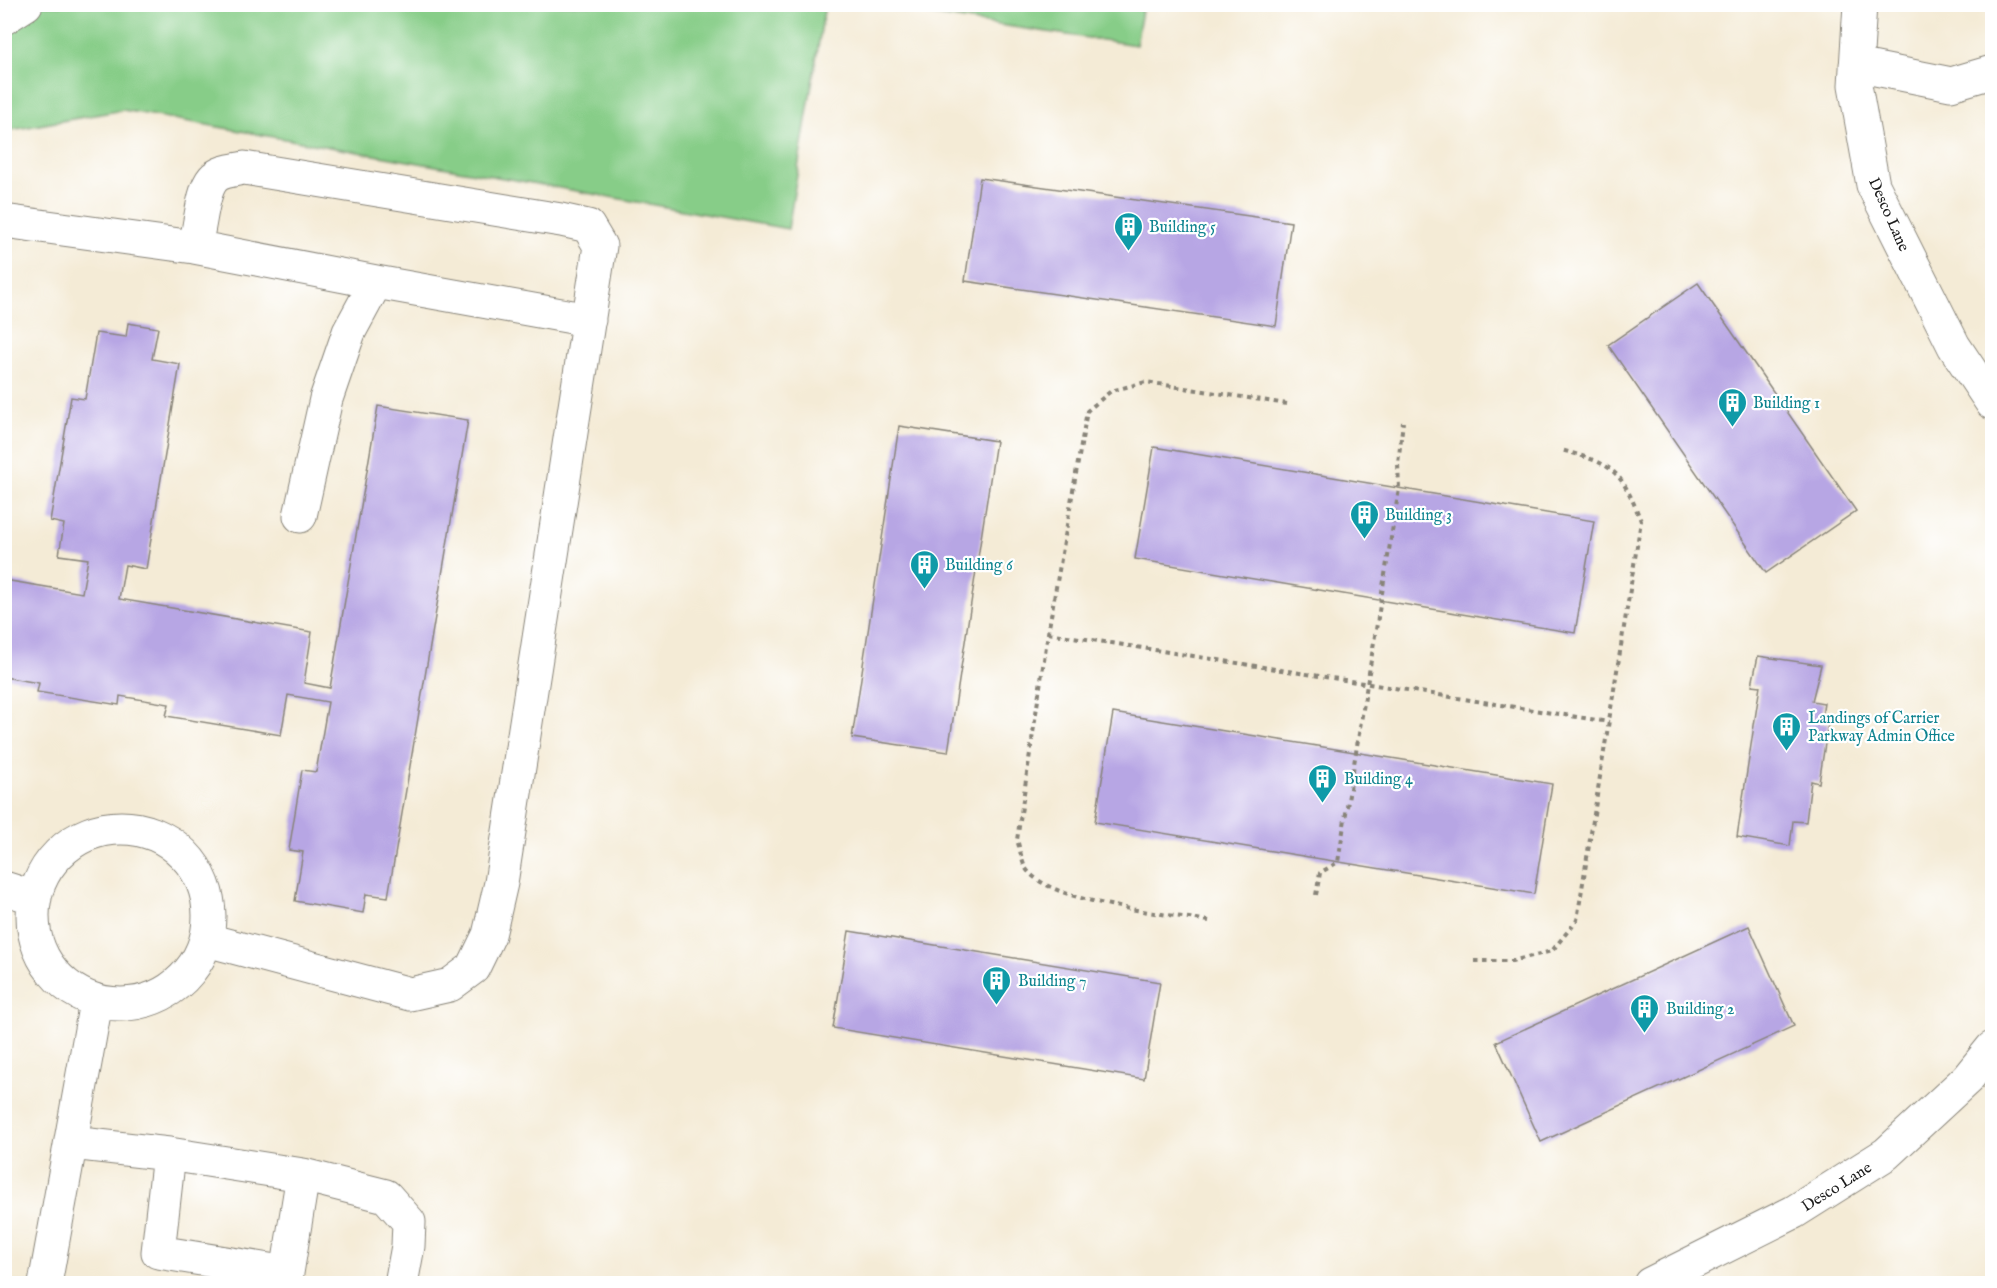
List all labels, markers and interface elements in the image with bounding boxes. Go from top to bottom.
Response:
street label: Desco Lane [1863,175,1913,255]
building icon: Building 5 [1112,210,1144,252]
place label: Building 5 [1149,218,1216,238]
building icon: Building 1 [1716,386,1748,428]
place label: Building 1 [1753,394,1820,414]
building icon: Building 3 [1348,498,1380,540]
place label: Building 3 [1385,506,1452,526]
building icon: Building 6 [908,548,940,590]
place label: Building 6 [945,556,1013,576]
place label: Landings of Carrier Parkway Admin Office [1808,709,1955,747]
building icon: Landings of Carrier Parkway Admin Office [1771,710,1803,752]
building icon: Building 4 [1307,762,1339,804]
place label: Building 4 [1344,770,1413,790]
building icon: Building 7 [981,964,1013,1006]
place label: Building 7 [1018,972,1086,992]
building icon: Building 2 [1629,992,1661,1034]
place label: Building 2 [1666,1000,1735,1020]
street label: Desco Lane [1798,1158,1876,1217]

